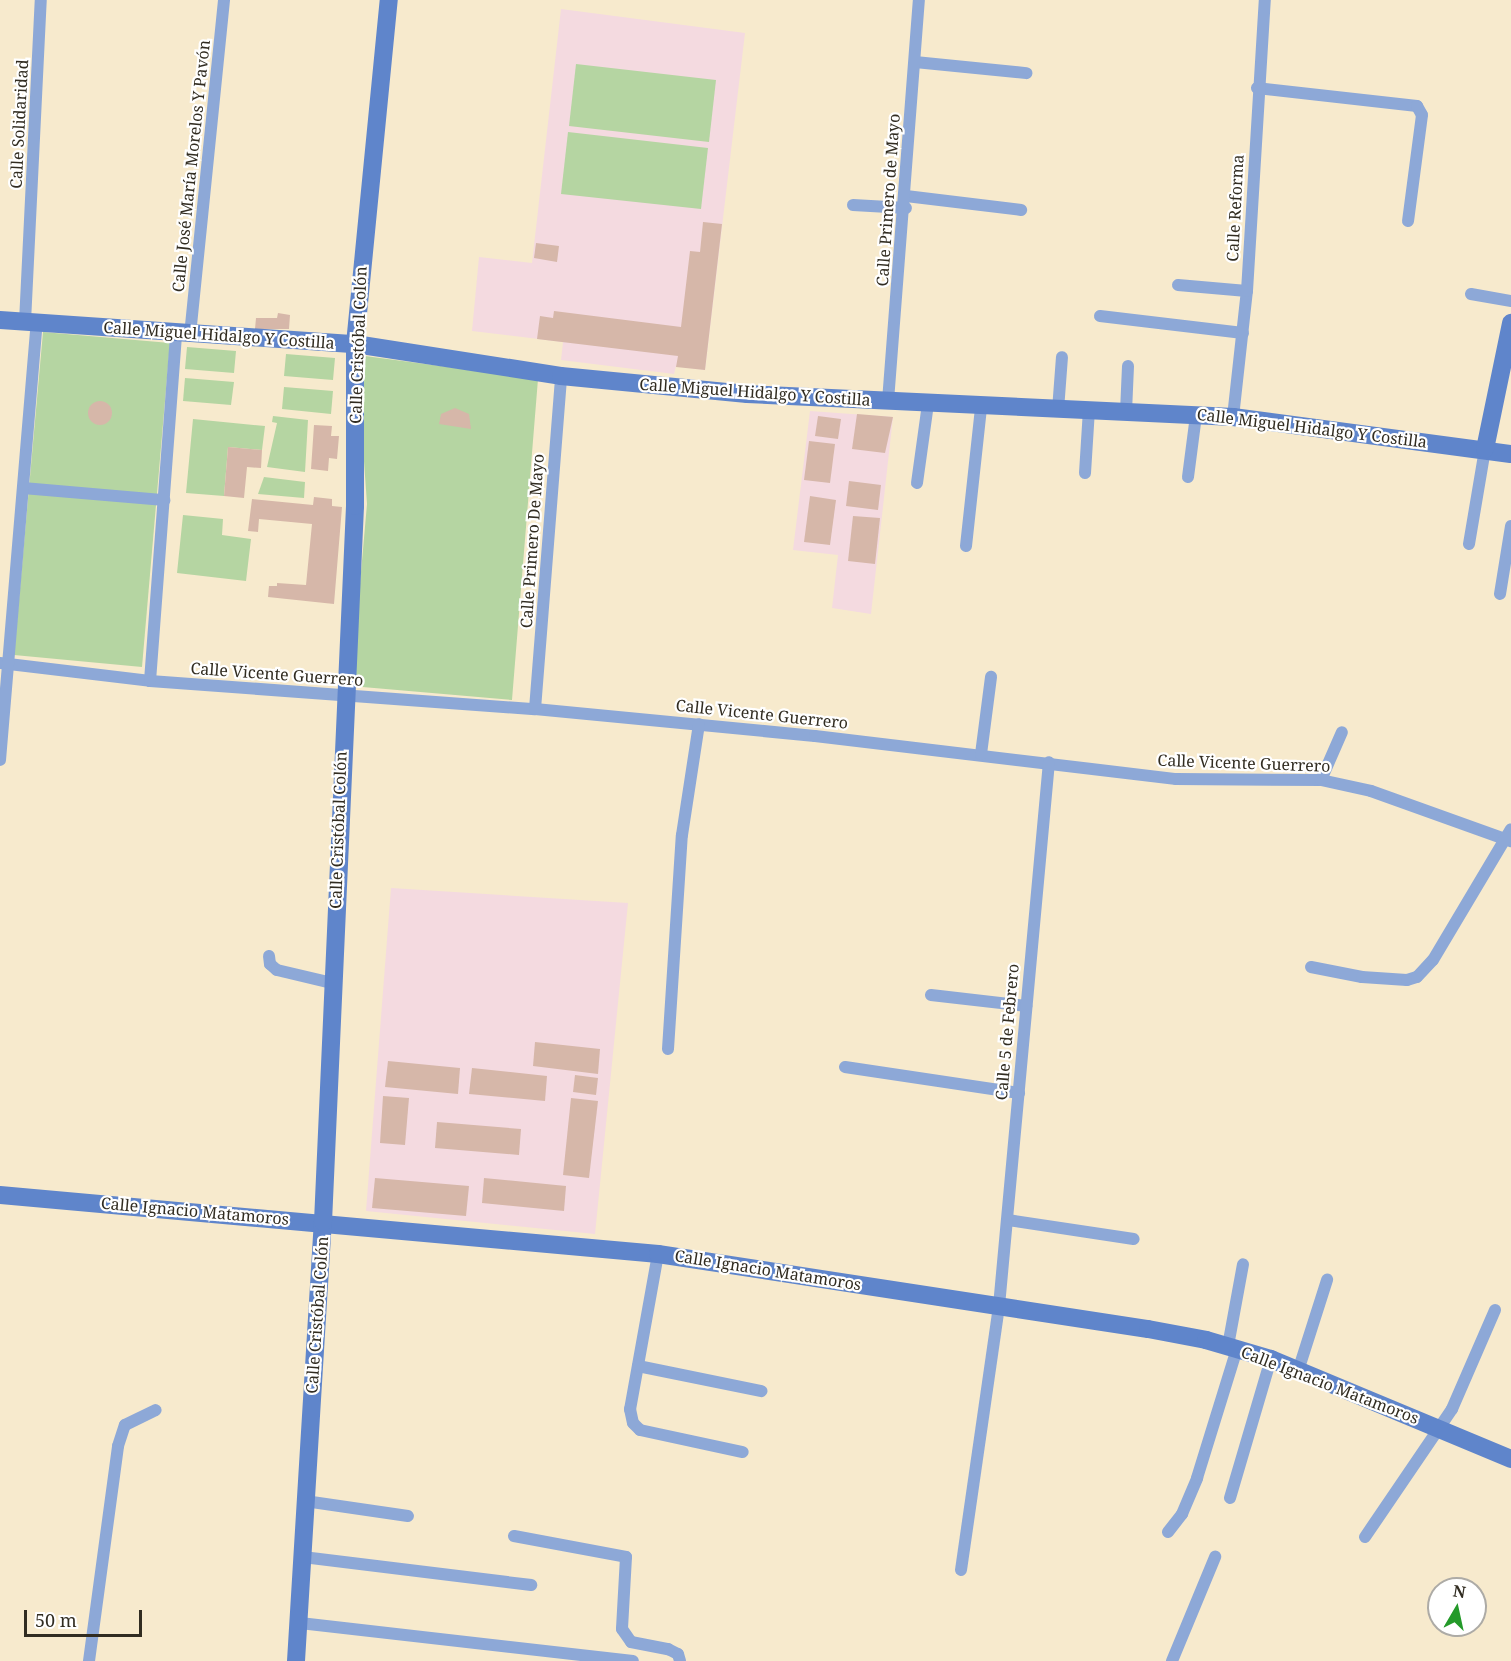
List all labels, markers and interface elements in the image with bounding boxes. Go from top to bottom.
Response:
street label: Calle José María Morelos Y Pavón [168,39,214,293]
street label: Calle Solidaridad [6,59,32,189]
street label: Calle Primero de Mayo [872,113,904,287]
street label: Calle Reforma [1223,154,1247,262]
street label: Calle Cristóbal Colón [346,266,370,424]
street label: Calle Miguel Hidalgo Y Costilla [103,317,335,353]
street label: Calle Miguel Hidalgo Y Costilla [639,374,871,410]
street label: Calle Miguel Hidalgo Y Costilla [1196,404,1428,452]
street label: Calle Primero De Mayo [516,453,548,629]
street label: Calle Vicente Guerrero [190,658,364,690]
street label: Calle Vicente Guerrero [675,695,849,733]
street label: Calle Vicente Guerrero [1157,750,1331,776]
street label: Calle Cristóbal Colón [326,751,350,909]
street label: Calle 5 de Febrero [991,963,1023,1101]
street label: Calle Ignacio Matamoros [100,1193,290,1229]
street label: Calle Cristóbal Colón [302,1236,332,1394]
street label: Calle Ignacio Matamoros [673,1246,863,1294]
street label: Calle Ignacio Matamoros [1238,1342,1422,1428]
north arrow [1427,1577,1487,1637]
text: N [1452,1579,1467,1603]
scale bar [27,1598,146,1636]
text: 50 m [35,1608,77,1632]

